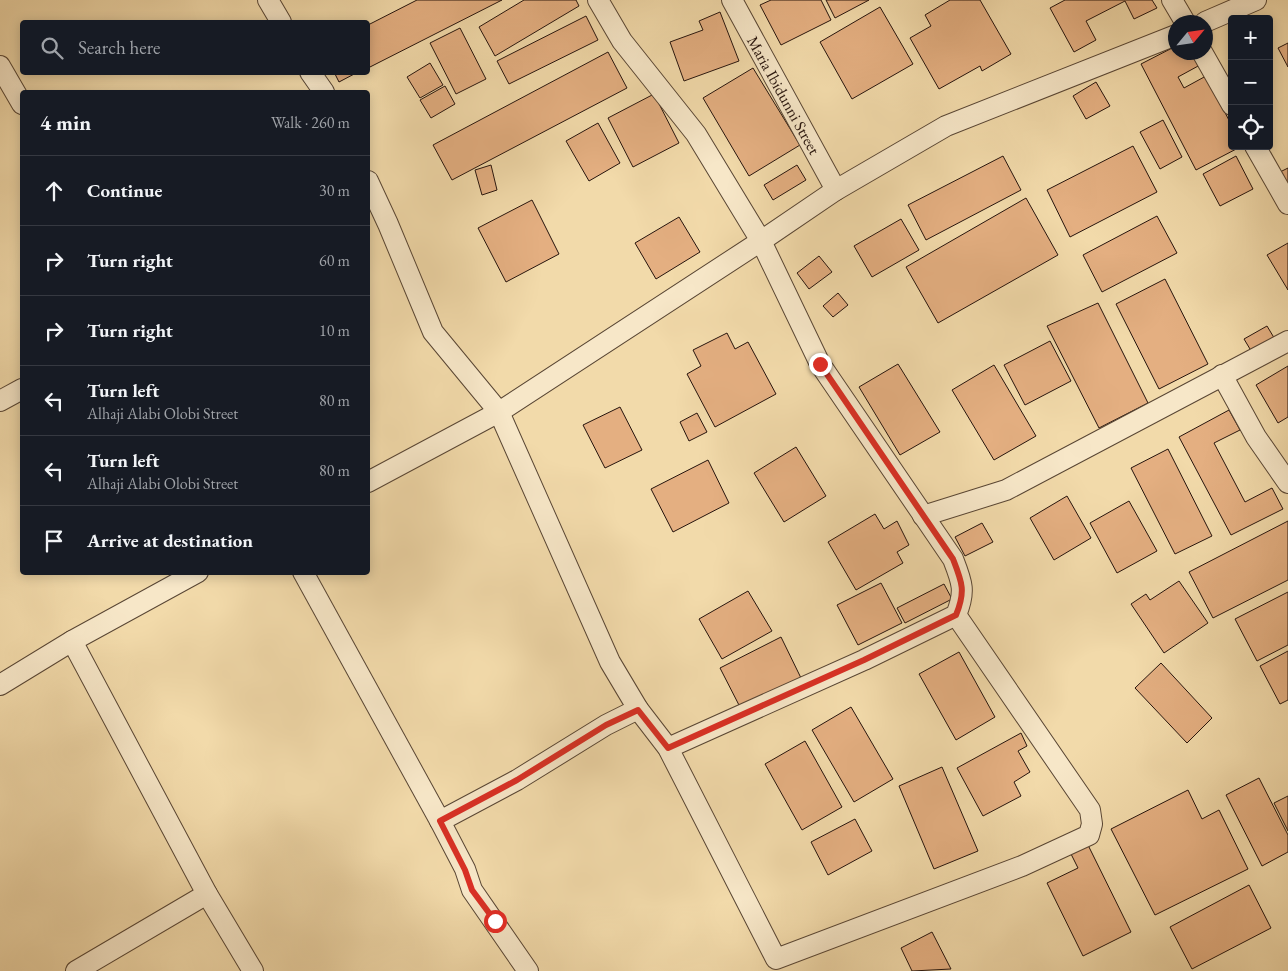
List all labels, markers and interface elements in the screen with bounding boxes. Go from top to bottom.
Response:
north arrow [1168,15,1213,60]
map controls [1228,15,1273,150]
button: + [1228,15,1273,60]
search box [20,20,370,75]
street label: Maria Ibidunni Street [742,32,825,158]
icon: search [38,34,66,62]
text: Search here [78,35,160,60]
button: − [1228,60,1273,105]
button: locate [1228,105,1273,150]
text: 4 min [40,109,91,136]
text: Walk · 260 m [271,112,350,133]
icon: ahead [40,177,68,205]
text: Continue [87,178,162,203]
text: 30 m [319,180,350,201]
icon: right [40,247,68,275]
text: Turn right [87,248,173,273]
text: 60 m [319,250,350,271]
icon: right [40,317,68,345]
text: Turn right [87,318,173,343]
text: 10 m [319,320,350,341]
route end [809,353,832,376]
text: Turn left [87,378,159,403]
icon: left [40,387,68,415]
text: 80 m [319,390,350,411]
text: Alhaji Alabi Olobi Street [87,403,238,424]
text: Turn left [87,448,159,473]
icon: left [40,457,68,485]
text: 80 m [319,460,350,481]
text: Alhaji Alabi Olobi Street [87,473,238,494]
icon: arrive [40,527,68,555]
text: Arrive at destination [87,528,253,553]
route start [484,910,507,933]

